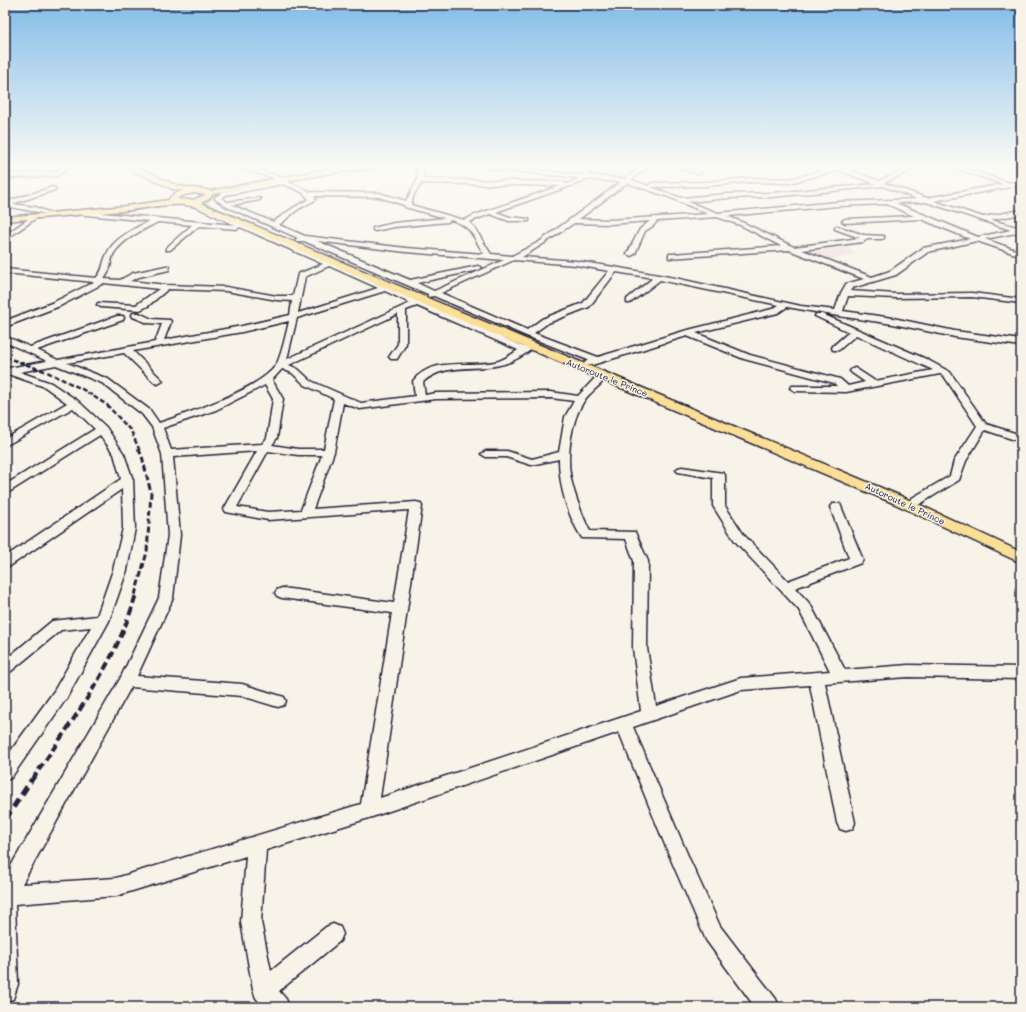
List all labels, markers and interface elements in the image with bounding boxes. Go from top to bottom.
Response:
street label: Autoroute le Prince [565,356,650,399]
street label: Autoroute le Prince [863,480,947,527]

